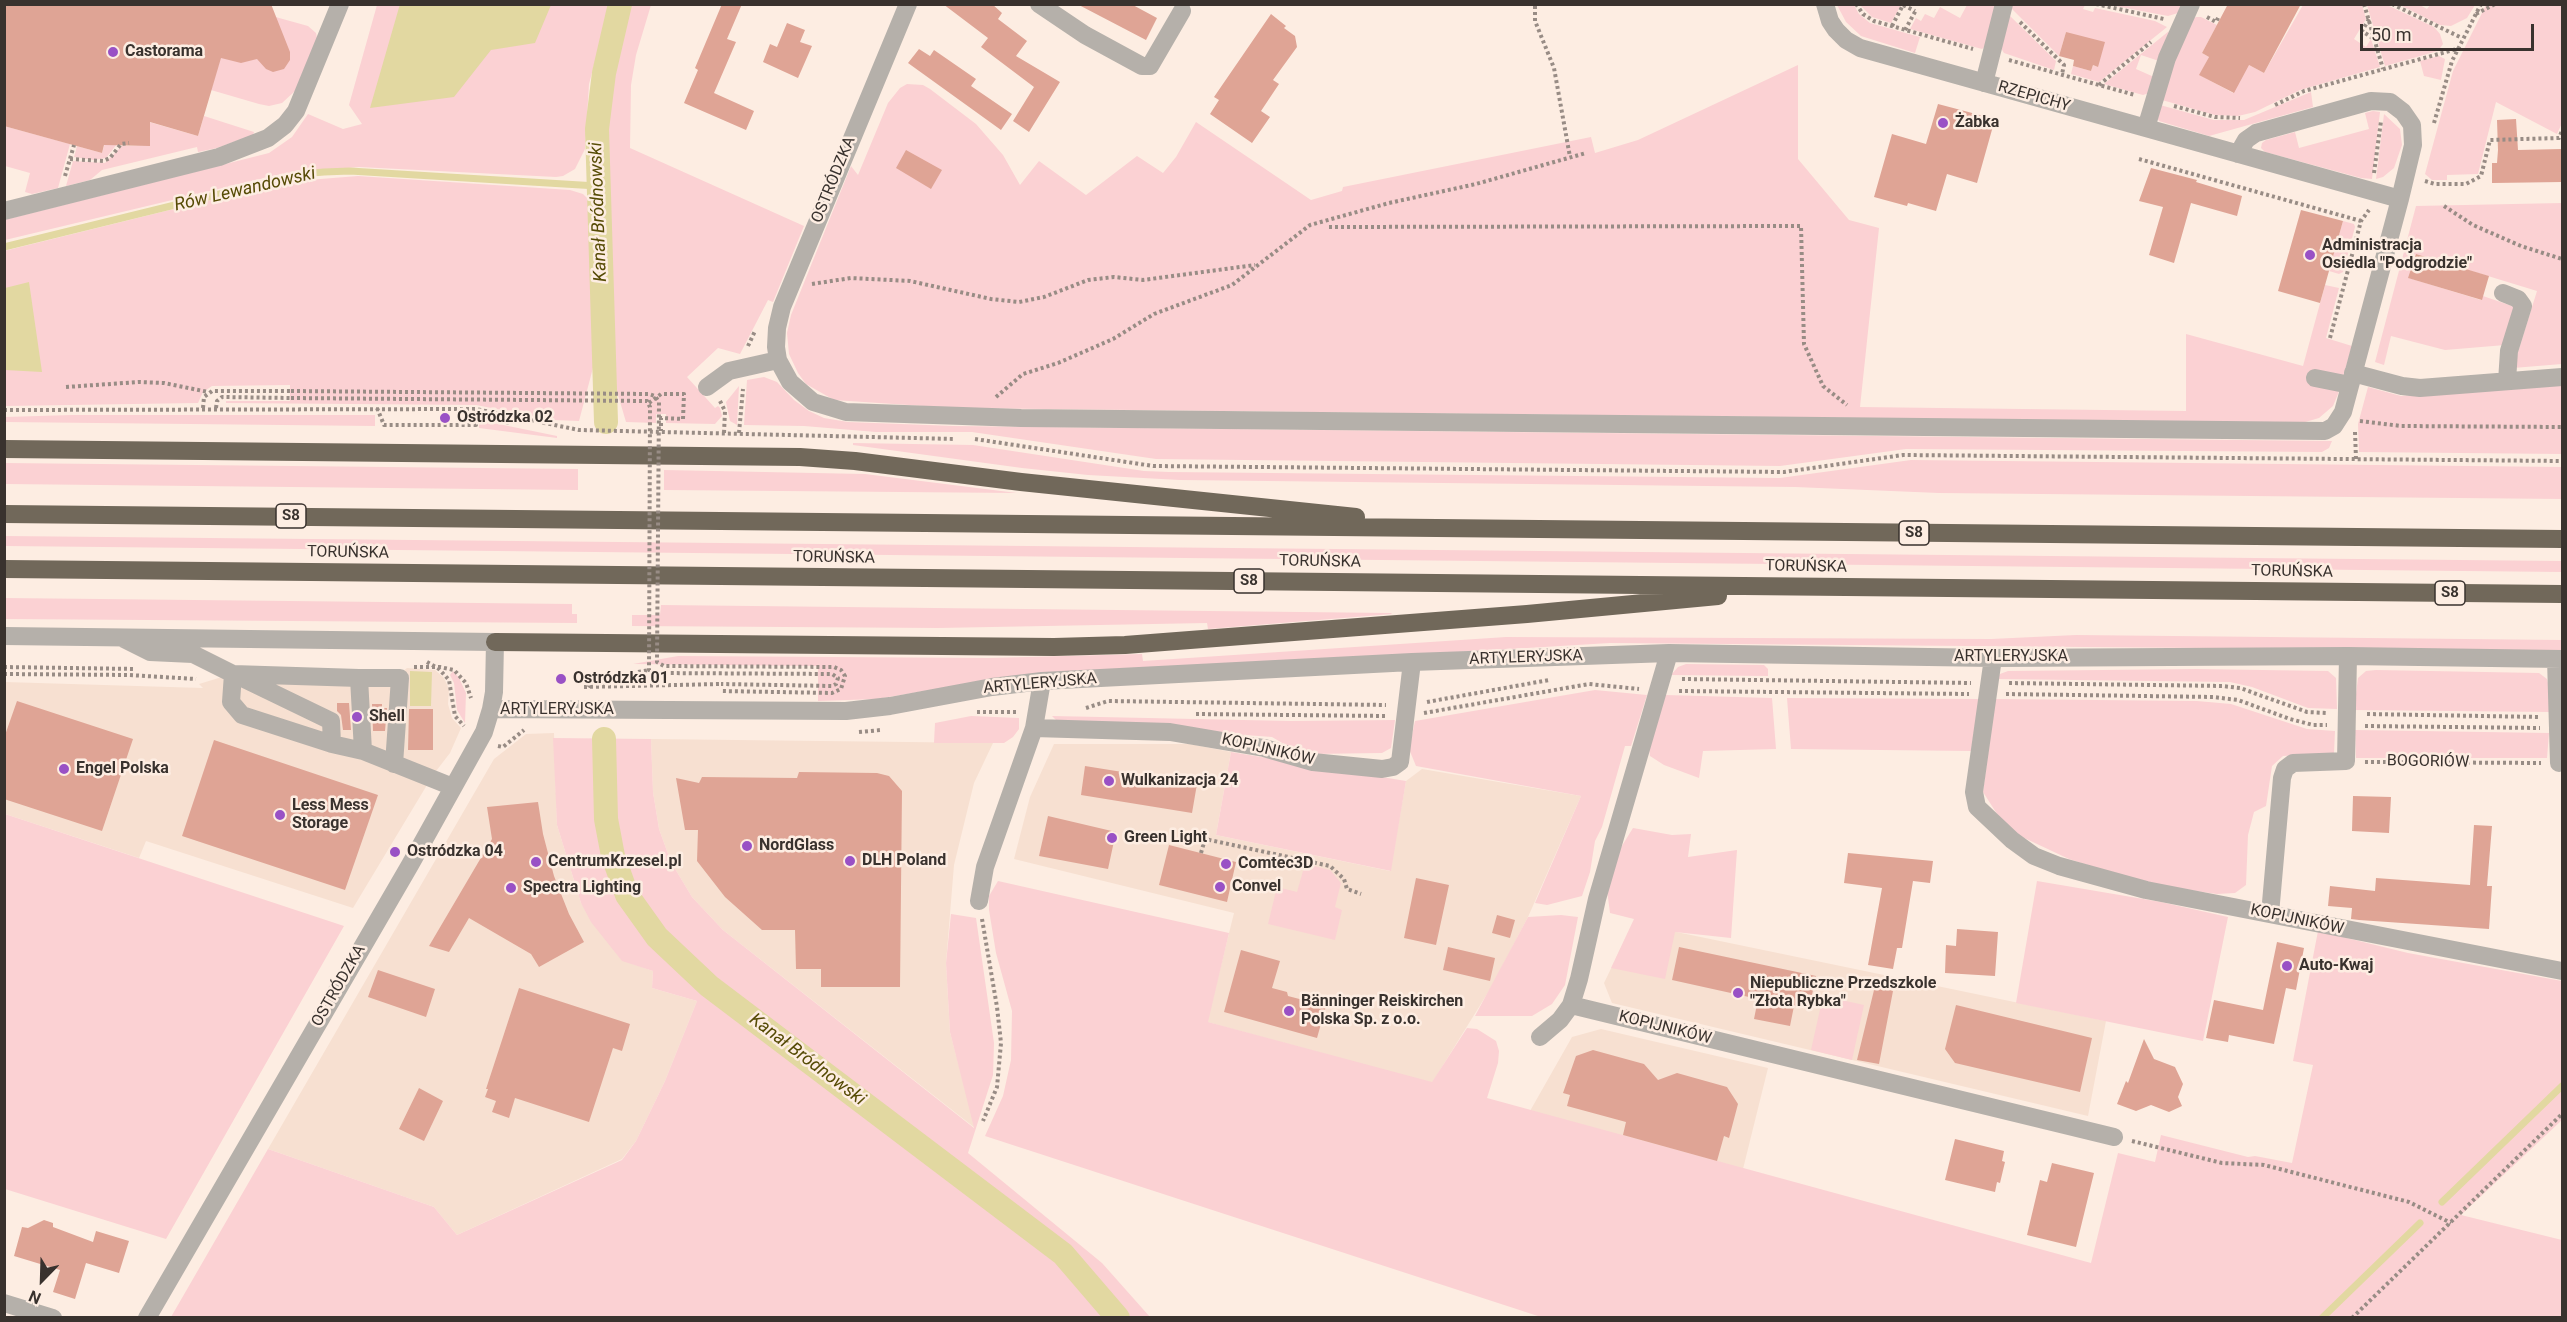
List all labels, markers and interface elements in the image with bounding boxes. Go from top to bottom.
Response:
scale bar [2363,12,2537,50]
text: 50 m [2371,24,2411,45]
place label: Castorama [125,42,203,62]
marker: Castorama [106,45,120,59]
street label: RZEPICHY [1996,78,2072,116]
place label: Żabka [1955,113,1999,133]
marker: Żabka [1936,116,1950,130]
street label: OSTRÓDZKA [808,134,860,226]
water label: Kanał Bródnowski [586,142,612,282]
water label: Rów Lewandowski [172,163,318,217]
place label: Administracja Osiedla "Podgrodzie" [2322,236,2472,274]
marker: Administracja Osiedla "Podgrodzie" [2303,248,2317,262]
place label: Ostródzka 02 [457,408,553,428]
marker: Ostródzka 02 [438,411,452,425]
road number: S8 [276,504,306,528]
road number: S8 [1899,521,1929,545]
street label: TORUŃSKA [307,543,389,563]
street label: TORUŃSKA [793,548,875,568]
street label: TORUŃSKA [1279,552,1361,572]
street label: TORUŃSKA [1765,557,1847,577]
street label: TORUŃSKA [2251,562,2333,582]
road number: S8 [1234,569,1264,593]
road number: S8 [2435,581,2465,605]
street label: ARTYLERYJSKA [1469,646,1583,670]
street label: ARTYLERYJSKA [1954,647,2068,667]
place label: Ostródzka 01 [573,669,669,689]
street label: ARTYLERYJSKA [982,669,1098,699]
marker: Ostródzka 01 [554,672,568,686]
street label: ARTYLERYJSKA [500,700,614,720]
place label: Shell [369,707,405,727]
marker: Shell [350,710,364,724]
street label: KOPIJNIKÓW [1220,730,1316,770]
street label: BOGORIÓW [2387,752,2469,772]
place label: Engel Polska [76,759,169,779]
marker: Engel Polska [57,762,71,776]
place label: Wulkanizacja 24 [1121,771,1238,791]
marker: Wulkanizacja 24 [1102,774,1116,788]
place label: Less Mess Storage [292,796,369,834]
marker: Less Mess Storage [273,808,287,822]
place label: Green Light [1124,828,1207,848]
marker: Green Light [1105,831,1119,845]
place label: NordGlass [759,836,834,856]
marker: NordGlass [740,839,754,853]
place label: Ostródzka 04 [407,842,503,862]
marker: Ostródzka 04 [388,845,402,859]
place label: DLH Poland [862,851,946,871]
place label: CentrumKrzesel.pl [548,852,682,872]
marker: DLH Poland [843,854,857,868]
place label: Comtec3D [1238,854,1313,874]
marker: CentrumKrzesel.pl [529,855,543,869]
marker: Comtec3D [1219,857,1233,871]
place label: Convel [1232,877,1281,897]
place label: Spectra Lighting [523,878,641,898]
marker: Convel [1213,880,1227,894]
marker: Spectra Lighting [504,881,518,895]
street label: KOPIJNIKÓW [2249,901,2345,939]
street label: OSTRÓDZKA [308,942,370,1030]
place label: Auto-Kwaj [2299,956,2373,976]
marker: Auto-Kwaj [2280,959,2294,973]
place label: Niepubliczne Przedszkole "Złota Rybka" [1750,974,1936,1012]
marker: Niepubliczne Przedszkole "Złota Rybka" [1731,986,1745,1000]
place label: Bänninger Reiskirchen Polska Sp. z o.o. [1301,992,1463,1030]
marker: Bänninger Reiskirchen Polska Sp. z o.o. [1282,1004,1296,1018]
street label: KOPIJNIKÓW [1617,1007,1713,1049]
water label: Kanał Bródnowski [745,1009,869,1111]
north arrow [12,1250,72,1310]
text: N [26,1286,44,1308]

